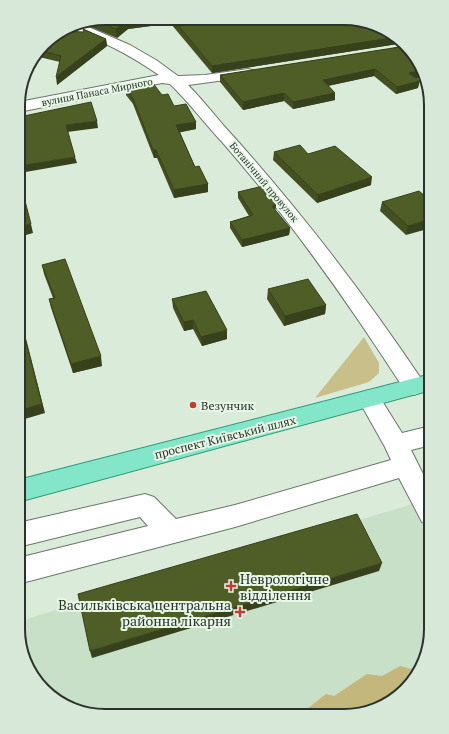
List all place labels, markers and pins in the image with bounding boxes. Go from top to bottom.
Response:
place label: Везунчик [201,398,255,413]
marker: Везунчик [188,400,198,410]
place label: Неврологічне відділення [240,569,329,604]
marker: Неврологічне відділення [225,580,237,592]
place label: Васильківська центральна районна лікарня [58,595,231,630]
marker: Васильківська центральна районна лікарня [234,606,246,618]

